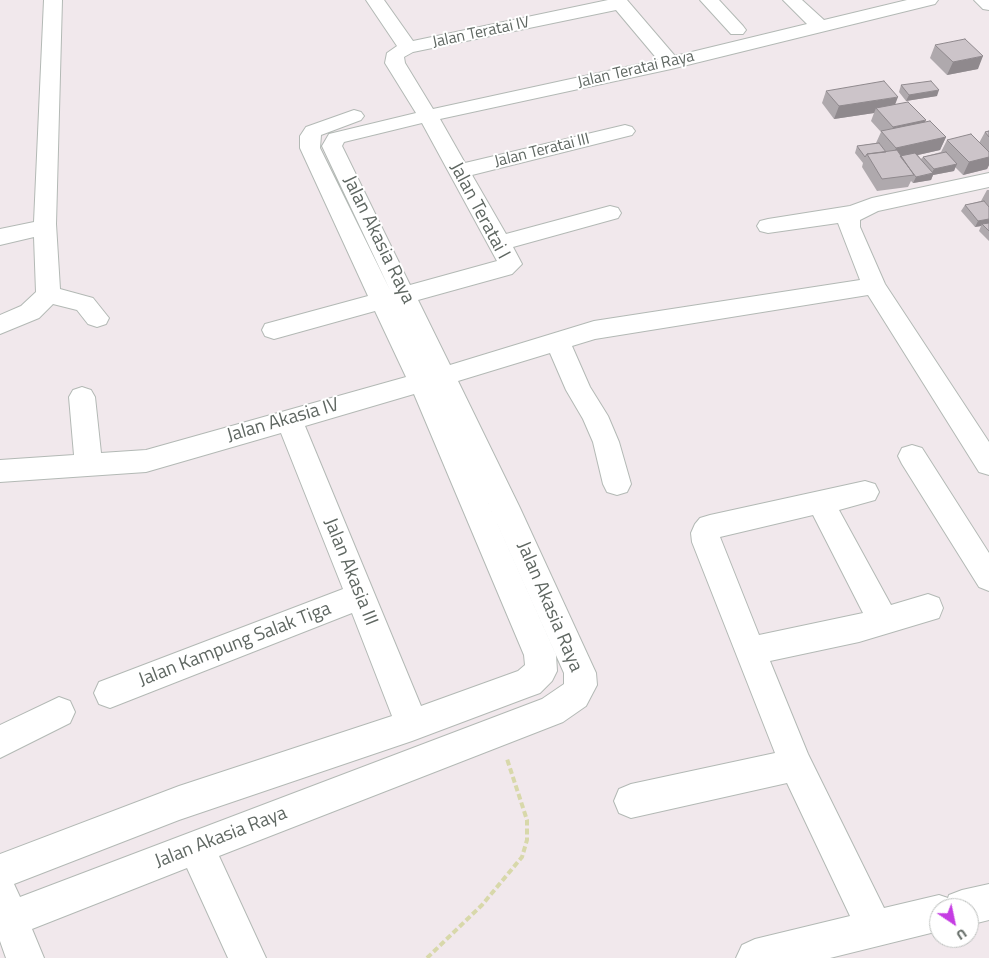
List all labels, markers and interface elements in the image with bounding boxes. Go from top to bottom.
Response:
street label: Jalan Teratai IV [431,13,531,53]
street label: Jalan Teratai Raya [576,47,696,93]
street label: Jalan Teratai III [492,130,592,172]
street label: Jalan Teratai I [444,159,514,263]
street label: Jalan Akasia Raya [337,172,419,308]
street label: Jalan Akasia IV [224,394,342,448]
street label: Jalan Akasia III [318,515,382,629]
street label: Jalan Akasia Raya [511,538,587,676]
street label: Jalan Kampung Salak Tiga [136,598,334,692]
street label: Jalan Akasia Raya [152,802,290,874]
north arrow [929,898,979,948]
text: U [952,924,972,946]

